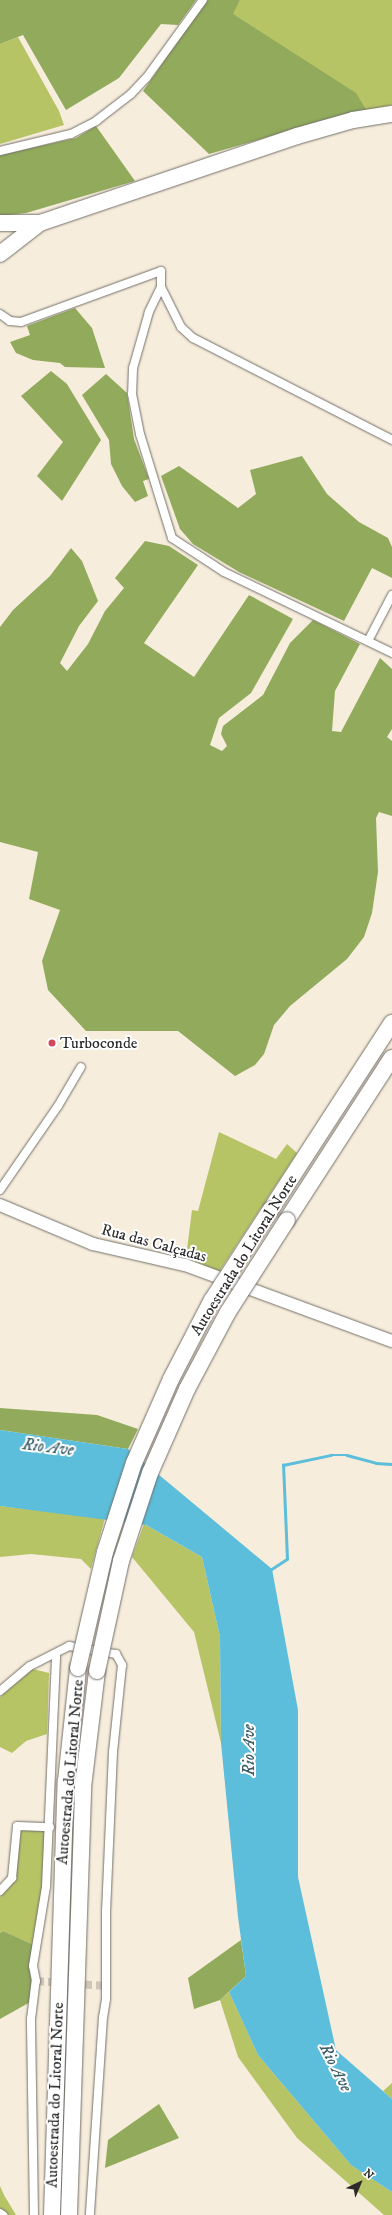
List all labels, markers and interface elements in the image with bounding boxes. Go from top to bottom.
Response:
place label: Turboconde [60,1033,137,1053]
marker: Turboconde [47,1038,57,1048]
street label: Autoestrada do Litoral Norte [187,1171,301,1339]
street label: Rua das Calçadas [99,1220,209,1266]
water label: Rio Ave [21,1435,75,1461]
street label: Autoestrada do Litoral Norte [52,1679,88,1865]
water label: Rio Ave [240,1724,260,1776]
street label: Autoestrada do Litoral Norte [42,2002,68,2188]
water label: Rio Ave [314,2041,356,2095]
north arrow [340,2163,380,2203]
text: N [360,2166,376,2183]

